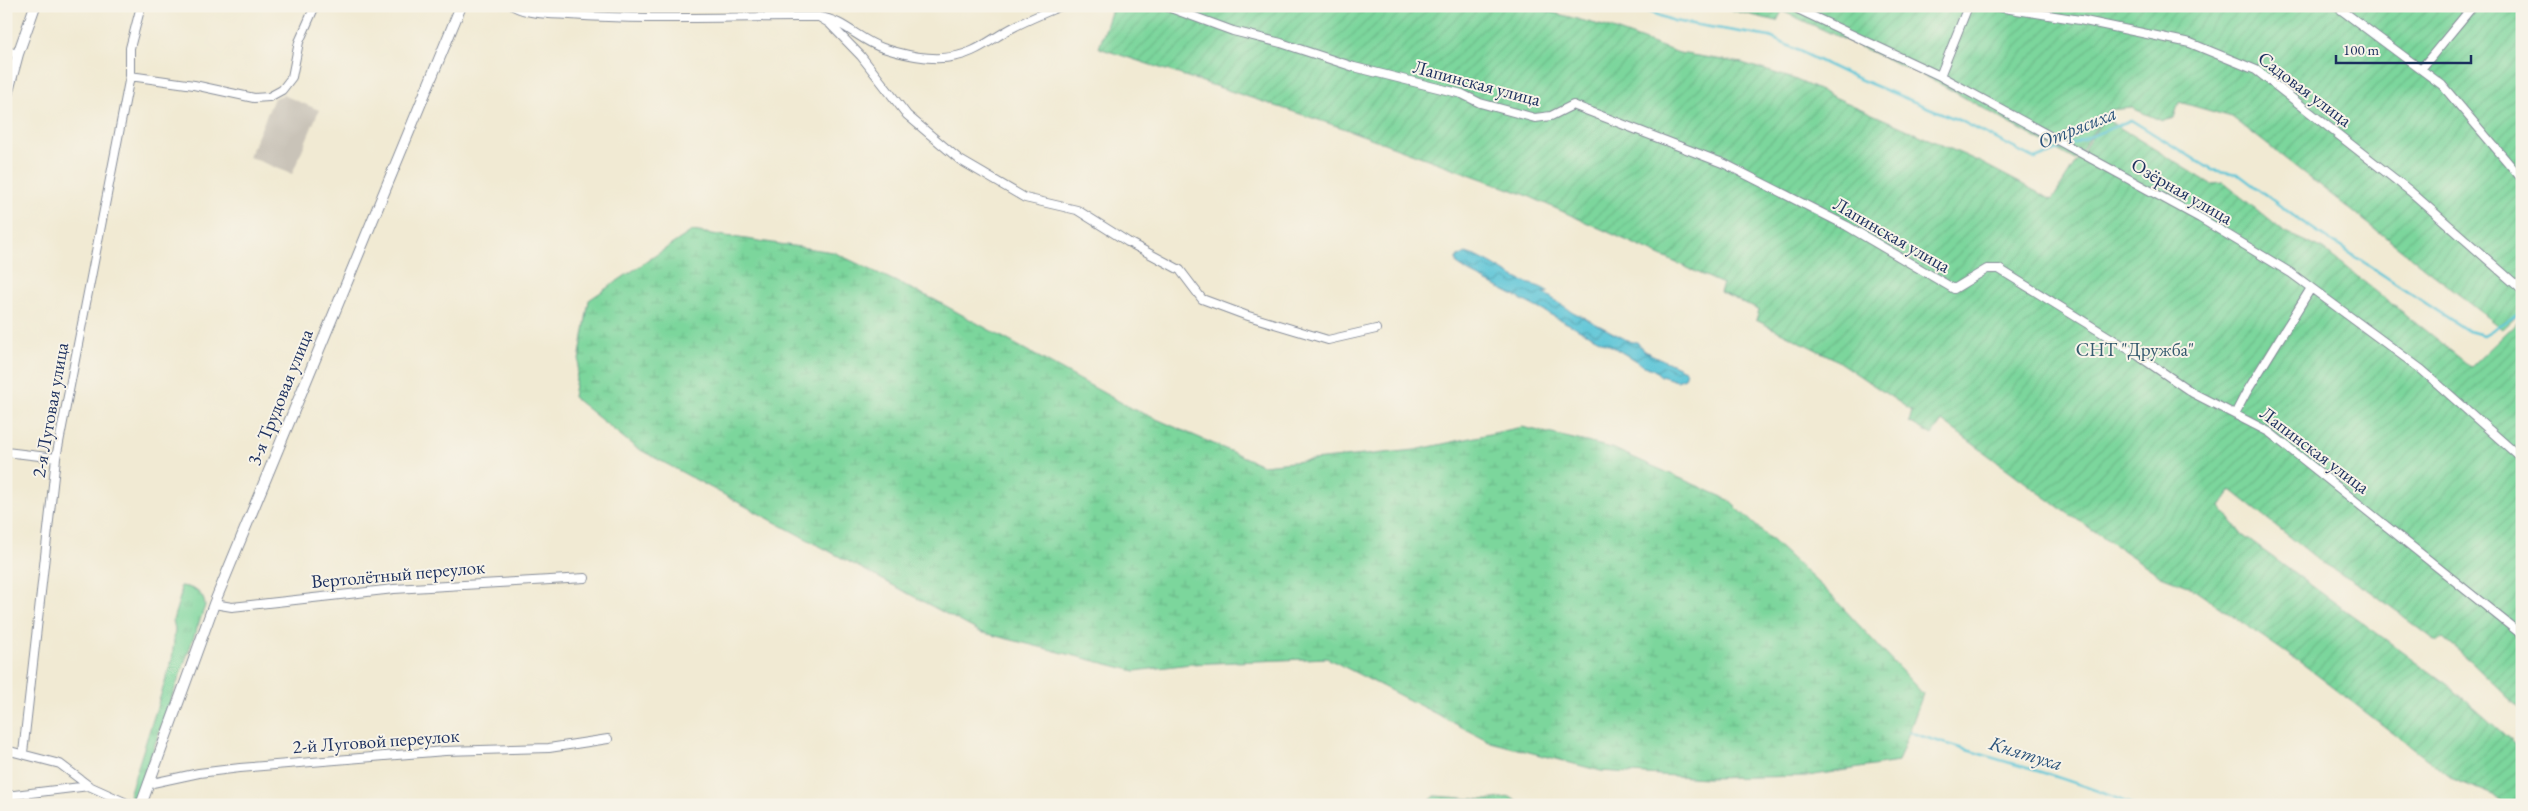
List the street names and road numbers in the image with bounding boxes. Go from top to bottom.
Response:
street label: Садовая улица [2253,45,2357,133]
street label: Лапинская улица [1410,54,1544,112]
street label: Озёрная улица [2127,152,2238,230]
street label: Лапинская улица [1829,191,1955,279]
street label: 3-я Трудовая улица [241,325,319,469]
street label: 2-я Луговая улица [26,340,74,480]
street label: Лапинская улица [2255,401,2375,500]
street label: Вертолётный переулок [310,554,486,594]
street label: 2-й Луговой переулок [292,723,460,759]

